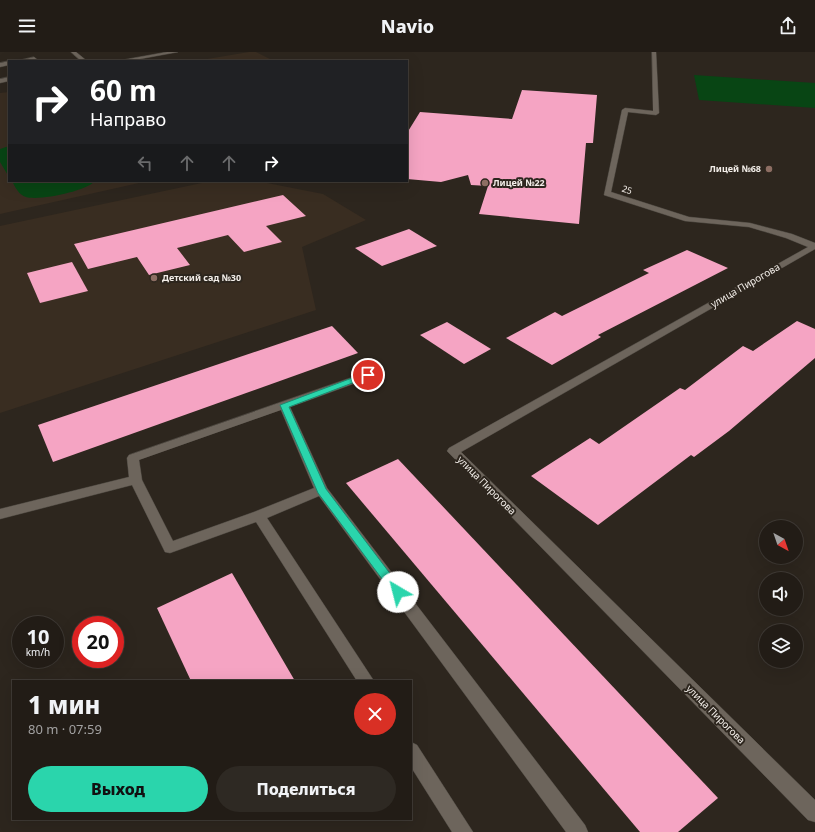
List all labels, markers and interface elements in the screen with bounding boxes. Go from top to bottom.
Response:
text: Navio [381,14,434,38]
icon: menu [16,15,38,37]
icon: share [777,15,799,37]
text: 60 m [90,71,157,109]
icon: right [24,76,76,128]
text: Направо [90,107,166,131]
icon: left [134,152,156,174]
icon: ahead [176,152,198,174]
icon: ahead [218,152,240,174]
icon: right [260,152,282,174]
place label: Лицей №68 [709,162,761,175]
marker: Лицей №68 [764,164,774,174]
place label: Лицей №22 [493,176,545,189]
marker: Лицей №22 [480,178,490,188]
street label: 25 [620,182,634,197]
street label: улица Пирогова [708,259,782,311]
place label: Детский сад №30 [162,271,241,284]
marker: Детский сад №30 [149,273,159,283]
pin [351,358,385,392]
icon: arrive [357,364,379,386]
street label: улица Пирогова [454,452,520,518]
north arrow [759,520,803,564]
map controls [759,520,803,668]
position arrow [377,571,419,613]
button: sound [759,572,803,616]
speed limit sign: 20 [72,616,124,668]
text: 10 [27,623,49,650]
button: layers [759,624,803,668]
text: km/h [26,645,50,659]
street label: улица Пирогова [683,681,749,747]
text: 1 мин [28,688,100,721]
button: close [354,693,396,735]
text: 80 m · 07:59 [28,720,102,738]
button: Выход [28,766,208,812]
button: Поделиться [216,766,396,812]

